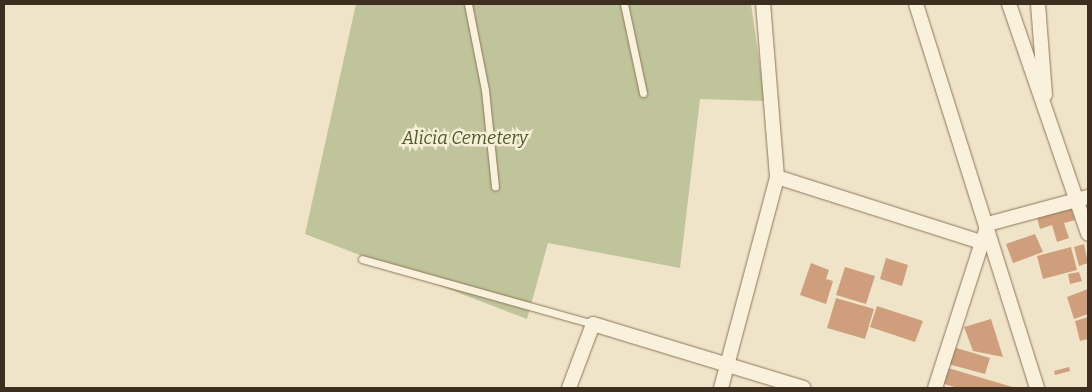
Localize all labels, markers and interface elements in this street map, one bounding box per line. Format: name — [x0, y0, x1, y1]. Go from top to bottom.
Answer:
park label: Alicia Cemetery — [402, 127, 528, 149]

